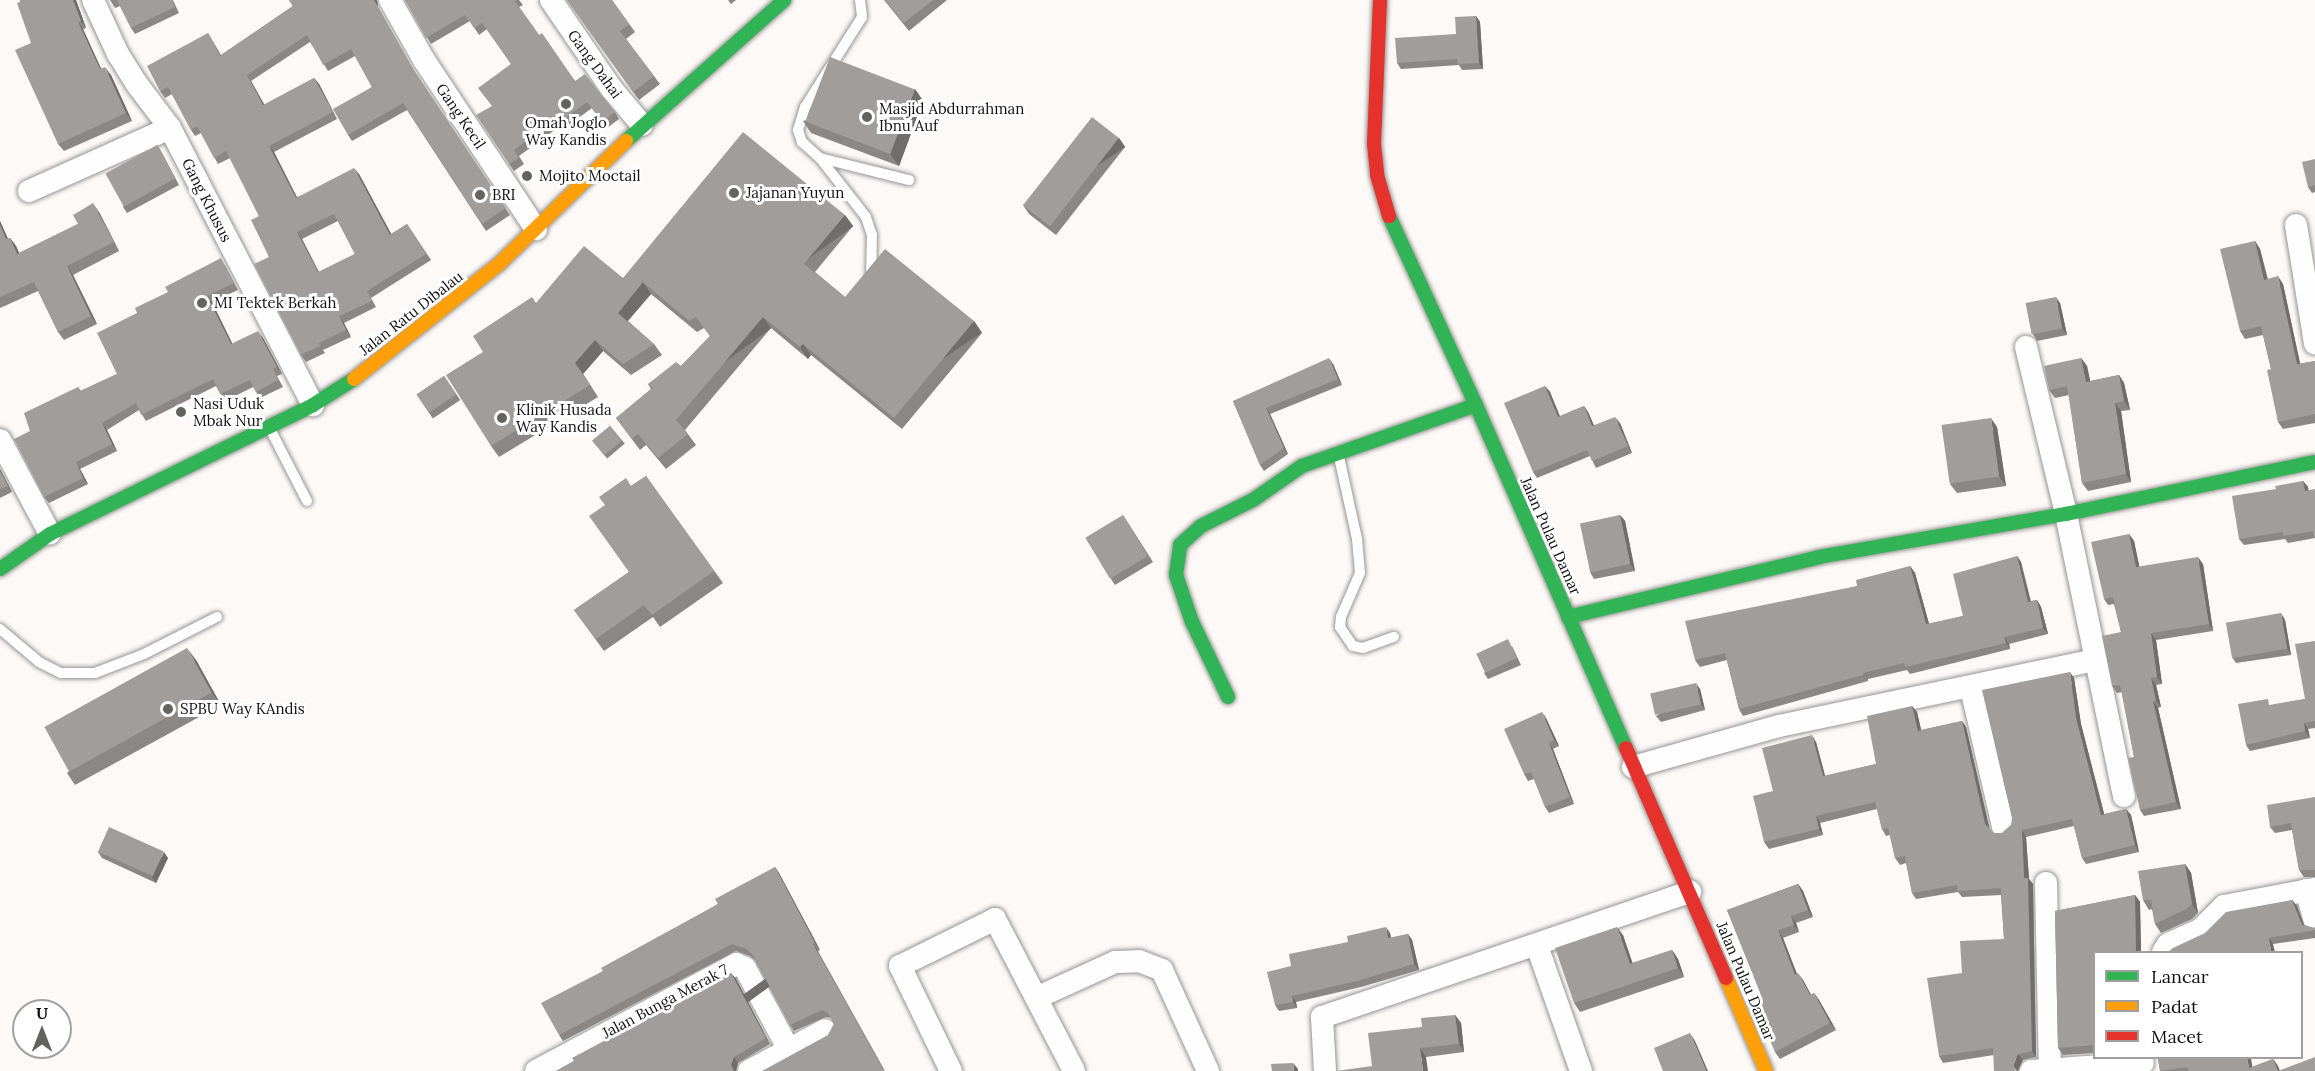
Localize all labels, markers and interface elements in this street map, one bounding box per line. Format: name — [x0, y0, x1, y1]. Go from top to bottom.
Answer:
street label: Gang Dahai — [564, 26, 626, 102]
street label: Gang Kecil — [433, 80, 489, 152]
marker: Omah Joglo Way Kandis — [559, 97, 573, 111]
place label: Masjid Abdurrahman Ibnu Auf — [879, 99, 1024, 134]
marker: Masjid Abdurrahman Ibnu Auf — [860, 110, 874, 124]
place label: Omah Joglo Way Kandis — [525, 113, 607, 148]
street label: Gang Khusus — [178, 155, 236, 245]
place label: Mojito Moctail — [539, 167, 641, 185]
marker: Mojito Moctail — [520, 169, 534, 183]
place label: Jajanan Yuyun — [746, 184, 844, 202]
place label: BRI — [492, 186, 516, 204]
marker: Jajanan Yuyun — [727, 186, 741, 200]
marker: BRI — [473, 188, 487, 202]
street label: Jalan Ratu Dibalau — [356, 267, 466, 359]
place label: MI Tektek Berkah — [214, 294, 336, 312]
marker: MI Tektek Berkah — [195, 296, 209, 310]
place label: Nasi Uduk Mbak Nur — [193, 394, 264, 429]
place label: Klinik Husada Way Kandis — [516, 400, 612, 435]
marker: Nasi Uduk Mbak Nur — [174, 405, 188, 419]
marker: Klinik Husada Way Kandis — [493, 409, 511, 427]
street label: Jalan Pulau Damar — [1517, 474, 1585, 598]
place label: SPBU Way KAndis — [180, 700, 305, 718]
marker: SPBU Way KAndis — [161, 702, 175, 716]
street label: Jalan Pulau Damar — [1713, 919, 1779, 1043]
legend — [2093, 951, 2303, 1059]
street label: Jalan Bunga Merak 7 — [599, 960, 731, 1042]
text: Lancar — [2151, 965, 2209, 988]
text: Padat — [2151, 995, 2198, 1018]
north arrow — [12, 999, 72, 1059]
text: U — [36, 1003, 48, 1023]
text: Macet — [2151, 1025, 2203, 1048]

